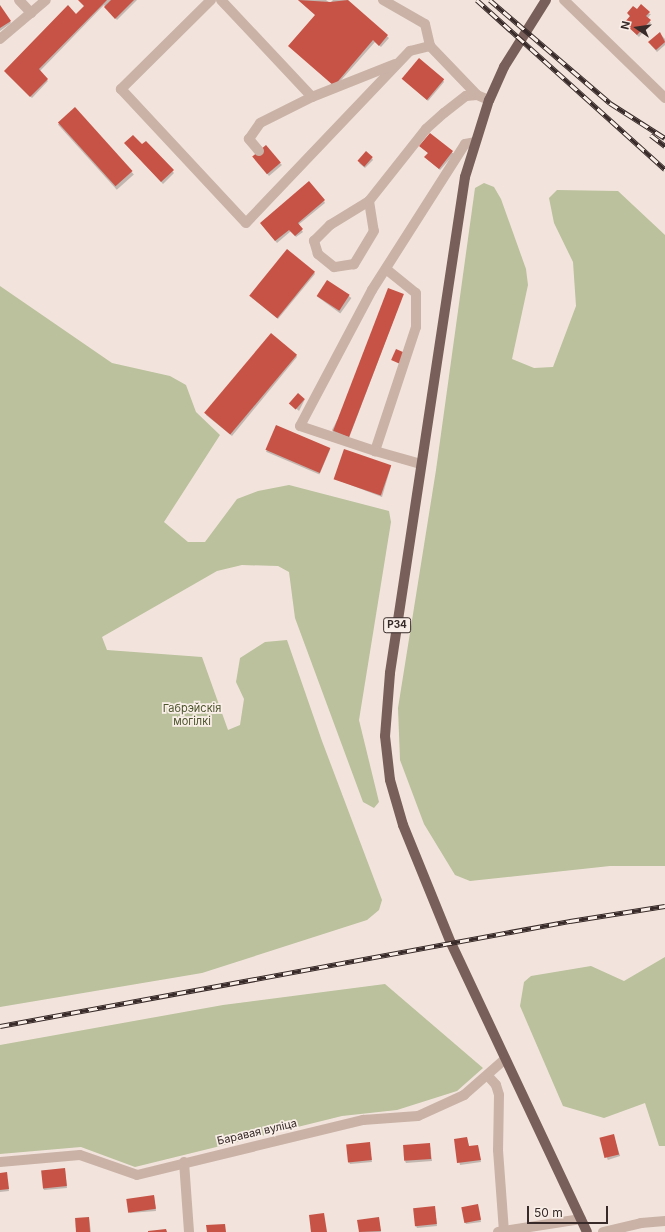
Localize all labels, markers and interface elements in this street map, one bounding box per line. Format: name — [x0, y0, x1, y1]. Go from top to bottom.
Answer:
north arrow — [617, 8, 657, 48]
text: N — [618, 20, 633, 31]
road number: Р34 — [383, 617, 411, 633]
park label: Габрэйскія могілкі — [163, 702, 221, 728]
street label: Баравая вуліца — [216, 1116, 298, 1148]
scale bar — [529, 1198, 610, 1224]
text: 50 m — [534, 1205, 563, 1220]

